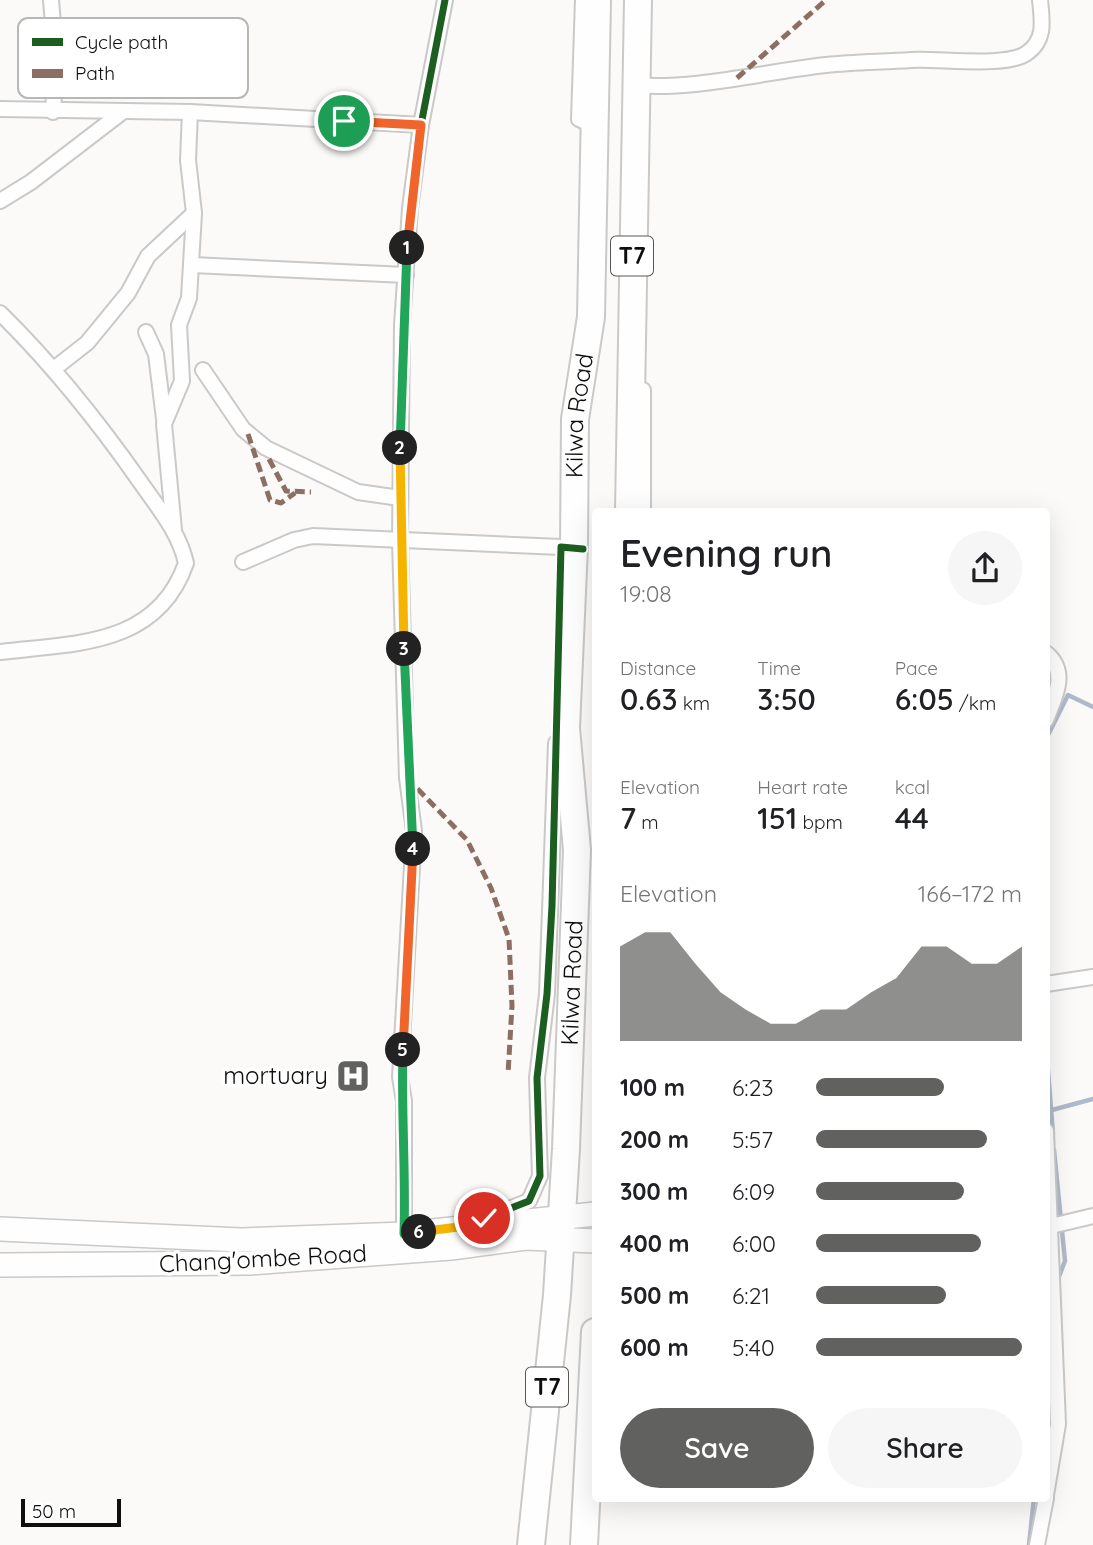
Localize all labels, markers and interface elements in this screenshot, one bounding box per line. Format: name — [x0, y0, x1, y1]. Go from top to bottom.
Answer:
legend — [18, 18, 248, 98]
text: Cycle path — [75, 30, 168, 54]
text: Path — [75, 61, 115, 85]
pin — [314, 91, 374, 151]
icon: arrive — [325, 102, 363, 140]
pin: 1 — [390, 230, 424, 266]
text: 1 — [403, 235, 410, 259]
road number: T7 — [611, 236, 653, 276]
street label: Kilwa Road — [559, 351, 599, 478]
pin: 2 — [382, 430, 418, 466]
text: 2 — [394, 435, 405, 459]
text: Evening run — [620, 529, 833, 577]
button: share — [948, 531, 1022, 605]
text: 19:08 — [620, 579, 672, 608]
pin: 3 — [386, 632, 422, 666]
text: 3 — [398, 636, 409, 660]
text: Distance — [620, 656, 696, 680]
text: Time — [757, 656, 801, 680]
text: Pace — [895, 656, 938, 680]
text: 0.63 — [620, 680, 677, 718]
text: 3:50 — [757, 680, 816, 718]
text: 6:05 — [895, 680, 954, 718]
text: km — [677, 691, 710, 715]
text: /km — [954, 691, 996, 715]
text: Elevation — [620, 775, 700, 799]
text: Heart rate — [757, 775, 848, 799]
text: kcal — [895, 775, 930, 799]
text: 7 — [620, 799, 636, 837]
text: 151 — [757, 799, 797, 837]
text: 44 — [895, 799, 929, 837]
text: m — [636, 810, 659, 834]
text: bpm — [797, 810, 843, 834]
pin: 4 — [396, 832, 430, 866]
text: 4 — [407, 836, 418, 860]
text: Elevation — [620, 879, 717, 908]
text: 166–172 m — [918, 879, 1022, 908]
street label: Kilwa Road — [554, 920, 588, 1046]
pin: 5 — [386, 1032, 420, 1068]
text: 5 — [397, 1037, 408, 1061]
hospital icon: mortuary — [334, 1057, 372, 1095]
place label: mortuary — [223, 1060, 328, 1090]
text: 100 m — [620, 1073, 685, 1102]
text: 6:23 — [732, 1073, 773, 1102]
text: 200 m — [620, 1125, 689, 1154]
text: 5:57 — [732, 1125, 773, 1154]
text: 300 m — [620, 1177, 688, 1206]
text: 6:09 — [732, 1177, 775, 1206]
pin — [454, 1188, 514, 1248]
icon: check — [465, 1199, 503, 1237]
pin: 6 — [402, 1214, 436, 1250]
text: 6 — [413, 1219, 424, 1243]
text: 400 m — [620, 1229, 689, 1258]
text: 6:00 — [732, 1229, 776, 1258]
street label: Chang'ombe Road — [158, 1238, 368, 1278]
text: 500 m — [620, 1281, 689, 1310]
text: 6:21 — [732, 1281, 770, 1310]
text: 600 m — [620, 1333, 689, 1362]
text: 5:40 — [732, 1333, 775, 1362]
road number: T7 — [526, 1368, 568, 1406]
button: Save — [620, 1408, 814, 1488]
button: Share — [828, 1408, 1022, 1488]
scale bar — [21, 1496, 121, 1528]
text: 50 m — [32, 1499, 76, 1523]

